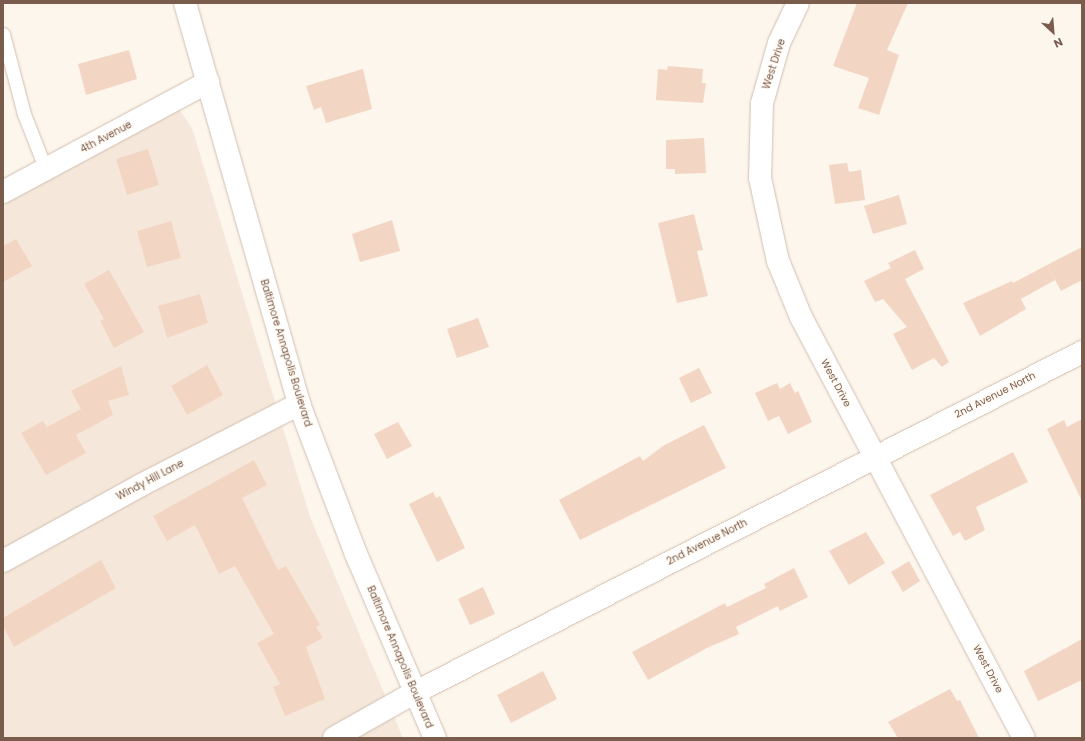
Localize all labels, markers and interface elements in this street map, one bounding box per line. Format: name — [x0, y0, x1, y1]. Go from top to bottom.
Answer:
north arrow — [1033, 12, 1073, 52]
text: N — [1051, 34, 1065, 52]
street label: West Drive — [760, 37, 788, 91]
street label: 4th Avenue — [78, 118, 134, 156]
street label: Baltimore Annapolis Boulevard — [258, 278, 314, 428]
street label: West Drive — [818, 357, 854, 409]
street label: 2nd Avenue North — [953, 369, 1037, 421]
street label: Windy Hill Lane — [114, 457, 186, 503]
street label: 2nd Avenue North — [665, 516, 749, 568]
street label: Baltimore Annapolis Boulevard — [364, 584, 436, 730]
street label: West Drive — [970, 643, 1006, 695]

